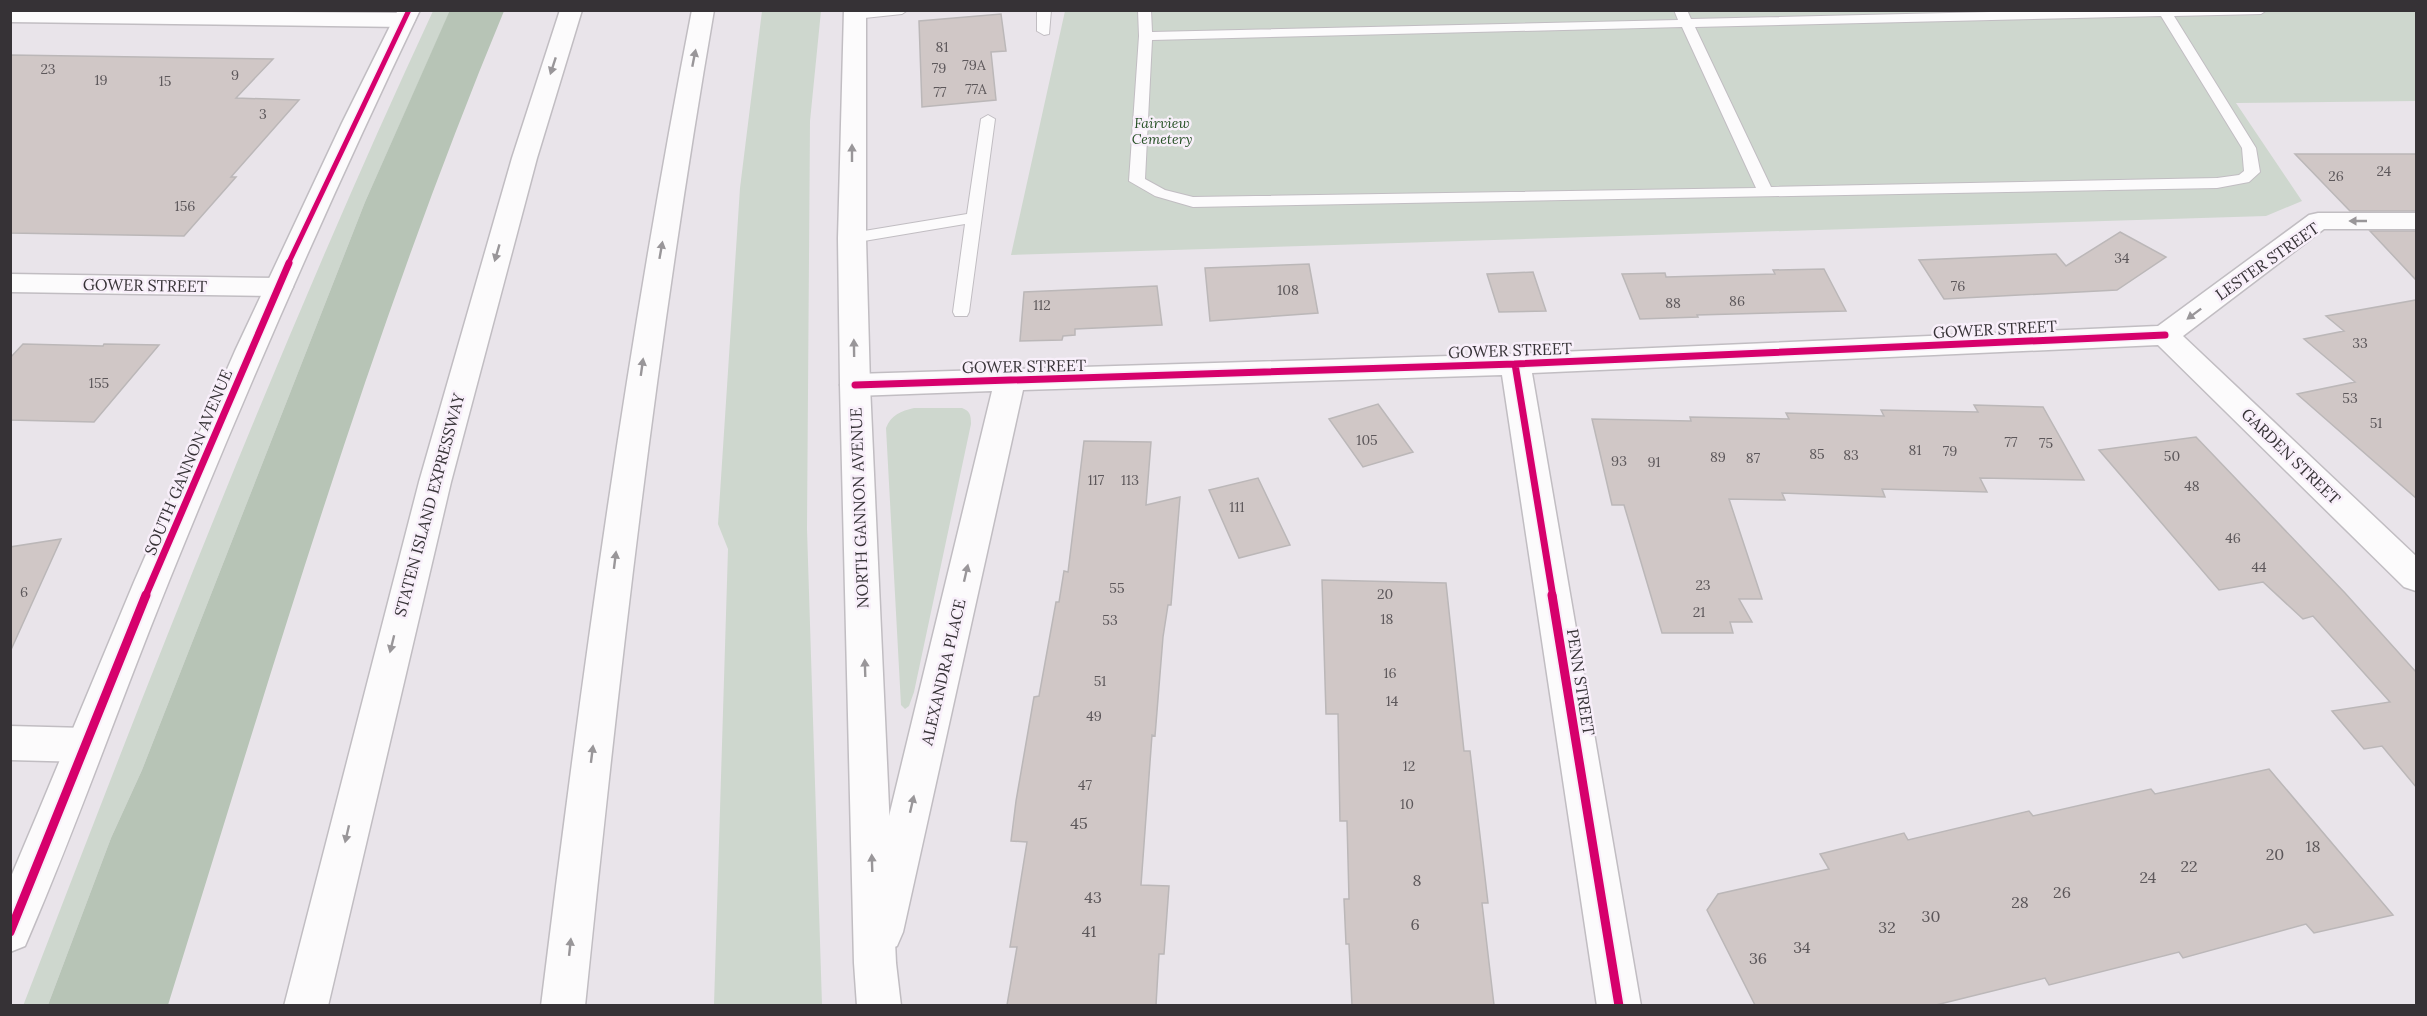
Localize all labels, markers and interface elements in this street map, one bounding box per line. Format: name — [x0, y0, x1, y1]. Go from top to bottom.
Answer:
house number: 81 — [936, 38, 948, 56]
one-way arrow — [690, 48, 699, 67]
house number: 79A — [962, 56, 986, 74]
one-way arrow — [548, 57, 557, 75]
house number: 79 — [932, 59, 946, 77]
house number: 23 — [40, 60, 56, 78]
house number: 9 — [231, 66, 239, 84]
house number: 19 — [94, 71, 108, 89]
house number: 15 — [159, 72, 171, 90]
house number: 77A — [965, 80, 987, 98]
house number: 77 — [934, 83, 947, 101]
house number: 3 — [259, 105, 267, 123]
park label: Fairview Cemetery — [1132, 114, 1192, 148]
one-way arrow — [847, 143, 857, 162]
house number: 24 — [2377, 162, 2392, 180]
house number: 26 — [2328, 167, 2344, 185]
house number: 156 — [175, 197, 195, 215]
one-way arrow — [2349, 216, 2368, 226]
street label: LESTER STREET — [2211, 218, 2323, 304]
one-way arrow — [657, 240, 666, 259]
one-way arrow — [492, 244, 501, 262]
house number: 34 — [2114, 249, 2130, 267]
street label: GOWER STREET — [83, 274, 207, 296]
house number: 76 — [1951, 277, 1965, 295]
house number: 108 — [1277, 281, 1299, 299]
house number: 86 — [1729, 292, 1745, 310]
house number: 88 — [1665, 294, 1681, 312]
house number: 112 — [1033, 296, 1051, 314]
one-way arrow — [2186, 308, 2202, 320]
street label: GOWER STREET — [1933, 316, 2057, 342]
house number: 33 — [2352, 334, 2368, 352]
one-way arrow — [849, 338, 859, 357]
street label: GOWER STREET — [1448, 338, 1572, 362]
street label: GOWER STREET — [962, 355, 1086, 377]
one-way arrow — [638, 357, 647, 376]
street label: SOUTH GANNON AVENUE — [140, 366, 236, 558]
house number: 155 — [89, 374, 109, 392]
house number: 53 — [2342, 389, 2358, 407]
street label: STATEN ISLAND EXPRESSWAY — [390, 390, 469, 619]
street label: GARDEN STREET — [2237, 404, 2345, 508]
street label: NORTH GANNON AVENUE — [845, 407, 873, 609]
house number: 51 — [2370, 414, 2382, 432]
house number: 105 — [1356, 431, 1378, 449]
house number: 77 — [2005, 433, 2018, 451]
house number: 75 — [2039, 434, 2053, 452]
house number: 81 — [1909, 441, 1921, 459]
house number: 79 — [1943, 442, 1957, 460]
house number: 85 — [1809, 445, 1825, 463]
house number: 83 — [1843, 446, 1859, 464]
house number: 50 — [2164, 447, 2180, 465]
house number: 89 — [1710, 448, 1726, 466]
house number: 87 — [1746, 449, 1761, 467]
house number: 93 — [1611, 452, 1627, 470]
house number: 91 — [1647, 453, 1661, 471]
house number: 117 — [1088, 471, 1105, 489]
house number: 113 — [1121, 471, 1139, 489]
house number: 48 — [2184, 477, 2200, 495]
house number: 111 — [1229, 498, 1245, 516]
house number: 46 — [2225, 529, 2241, 547]
one-way arrow — [610, 550, 620, 569]
house number: 44 — [2251, 558, 2267, 576]
one-way arrow — [961, 564, 971, 582]
house number: 23 — [1695, 576, 1711, 594]
house number: 55 — [1109, 579, 1125, 597]
house number: 6 — [20, 583, 28, 601]
house number: 20 — [1377, 585, 1393, 603]
street label: ALEXANDRA PLACE — [916, 597, 970, 748]
house number: 21 — [1693, 603, 1705, 621]
house number: 18 — [1381, 610, 1394, 628]
house number: 53 — [1102, 611, 1118, 629]
street label: PENN STREET — [1563, 627, 1599, 737]
one-way arrow — [387, 635, 397, 653]
one-way arrow — [860, 659, 869, 678]
house number: 16 — [1383, 664, 1397, 682]
house number: 51 — [1094, 672, 1106, 690]
house number: 14 — [1386, 692, 1399, 710]
house number: 49 — [1086, 707, 1102, 725]
one-way arrow — [587, 744, 597, 763]
house number: 12 — [1403, 757, 1415, 775]
house number: 47 — [1078, 776, 1093, 794]
one-way arrow — [908, 794, 917, 813]
house number: 10 — [1400, 795, 1414, 813]
house number: 45 — [1070, 813, 1088, 833]
one-way arrow — [341, 824, 351, 843]
house number: 18 — [2306, 836, 2320, 856]
house number: 20 — [2266, 844, 2284, 864]
one-way arrow — [867, 854, 876, 873]
house number: 22 — [2180, 856, 2198, 876]
house number: 24 — [2140, 867, 2157, 887]
house number: 8 — [1413, 870, 1422, 890]
house number: 26 — [2053, 882, 2071, 902]
house number: 43 — [1084, 887, 1102, 907]
house number: 28 — [2011, 892, 2029, 912]
house number: 30 — [1922, 906, 1940, 926]
house number: 6 — [1410, 914, 1420, 934]
house number: 32 — [1878, 917, 1896, 937]
house number: 41 — [1082, 921, 1096, 941]
house number: 34 — [1793, 937, 1811, 957]
one-way arrow — [565, 938, 574, 957]
house number: 36 — [1749, 948, 1767, 968]

